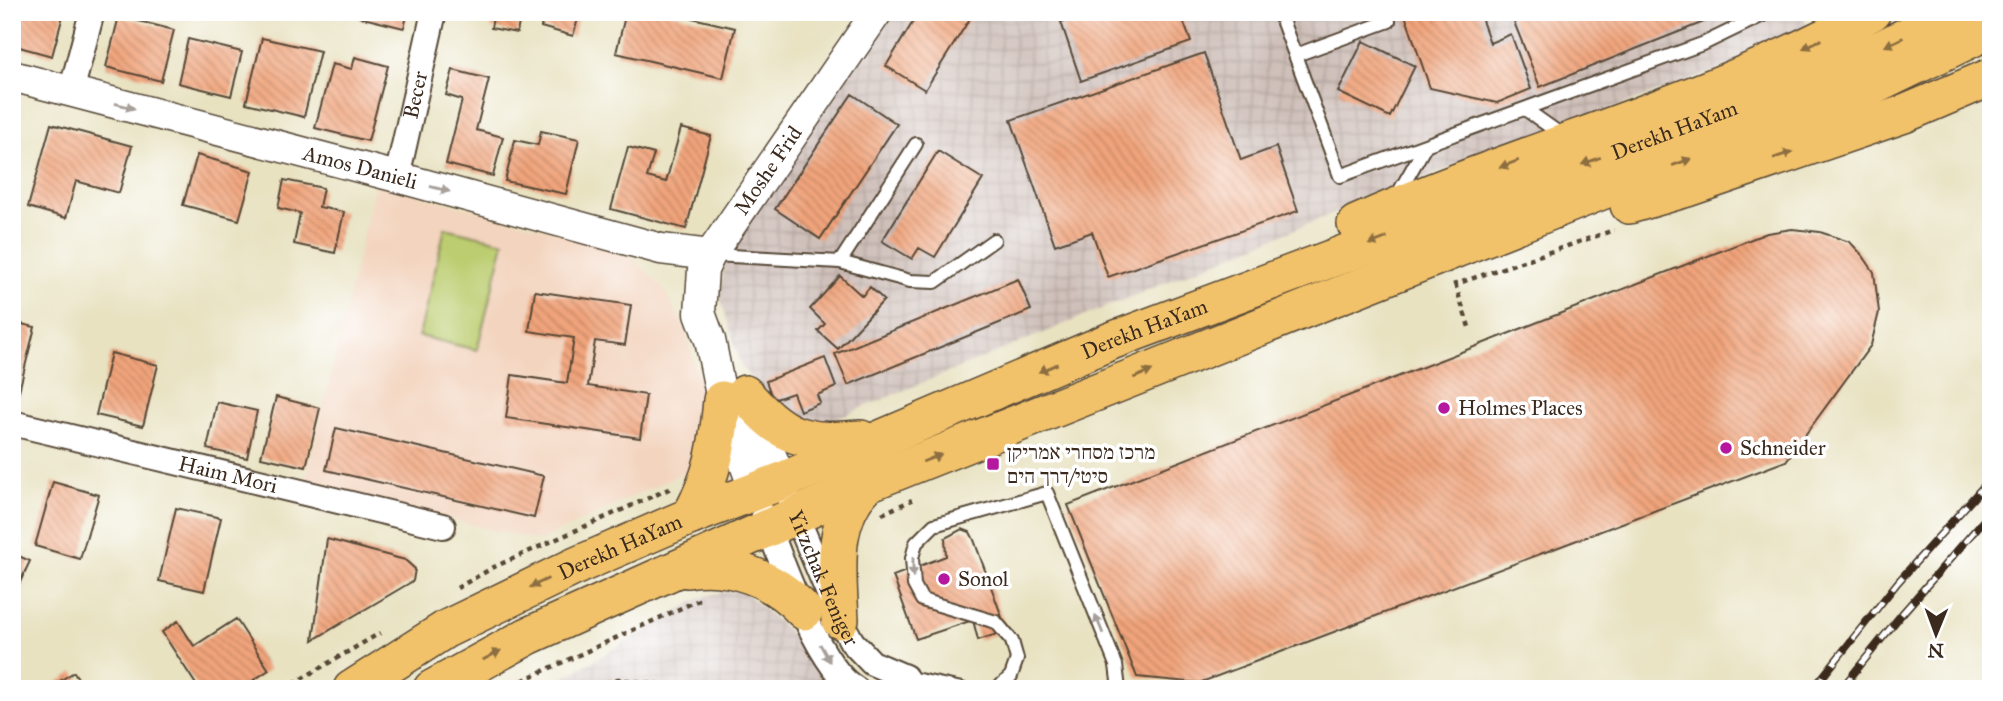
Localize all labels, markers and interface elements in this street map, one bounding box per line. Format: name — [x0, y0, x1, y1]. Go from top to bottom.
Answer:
one-way arrow — [1884, 37, 1904, 48]
one-way arrow — [1802, 39, 1822, 50]
street label: Becer — [397, 69, 433, 121]
street label: Derekh HaYam — [1608, 95, 1742, 166]
one-way arrow — [115, 101, 137, 112]
street label: Moshe Frid — [729, 121, 808, 220]
street label: Amos Danieli — [299, 140, 421, 195]
one-way arrow — [1772, 149, 1793, 160]
one-way arrow — [1580, 156, 1601, 167]
one-way arrow — [1671, 156, 1692, 167]
one-way arrow — [1499, 158, 1520, 169]
one-way arrow — [430, 184, 451, 194]
one-way arrow — [1367, 236, 1388, 247]
street label: Derekh HaYam — [1078, 293, 1211, 365]
one-way arrow — [1038, 363, 1059, 374]
one-way arrow — [1133, 368, 1154, 379]
place label: Holmes Places — [1458, 395, 1583, 421]
marker: Holmes Places — [1436, 400, 1452, 416]
place label: Schneider — [1740, 435, 1826, 461]
place label: מרכז מסחרי אמריקן סיטי/דרך הים — [1007, 439, 1155, 489]
marker: Schneider — [1718, 440, 1734, 456]
street label: Haim Mori — [176, 450, 280, 499]
one-way arrow — [921, 452, 942, 463]
marker: מרכז מסחרי אמריקן סיטי/דרך הים — [985, 456, 1001, 472]
street label: Yitzchak Feniger — [782, 506, 865, 651]
street label: Derekh HaYam — [554, 508, 686, 586]
one-way arrow — [907, 556, 919, 578]
place label: Sonol — [958, 566, 1009, 592]
marker: Sonol — [936, 571, 952, 587]
one-way arrow — [529, 577, 549, 589]
north arrow — [1902, 600, 1972, 670]
one-way arrow — [1094, 613, 1105, 634]
text: N — [1927, 639, 1944, 662]
one-way arrow — [819, 644, 831, 663]
one-way arrow — [482, 649, 502, 661]

